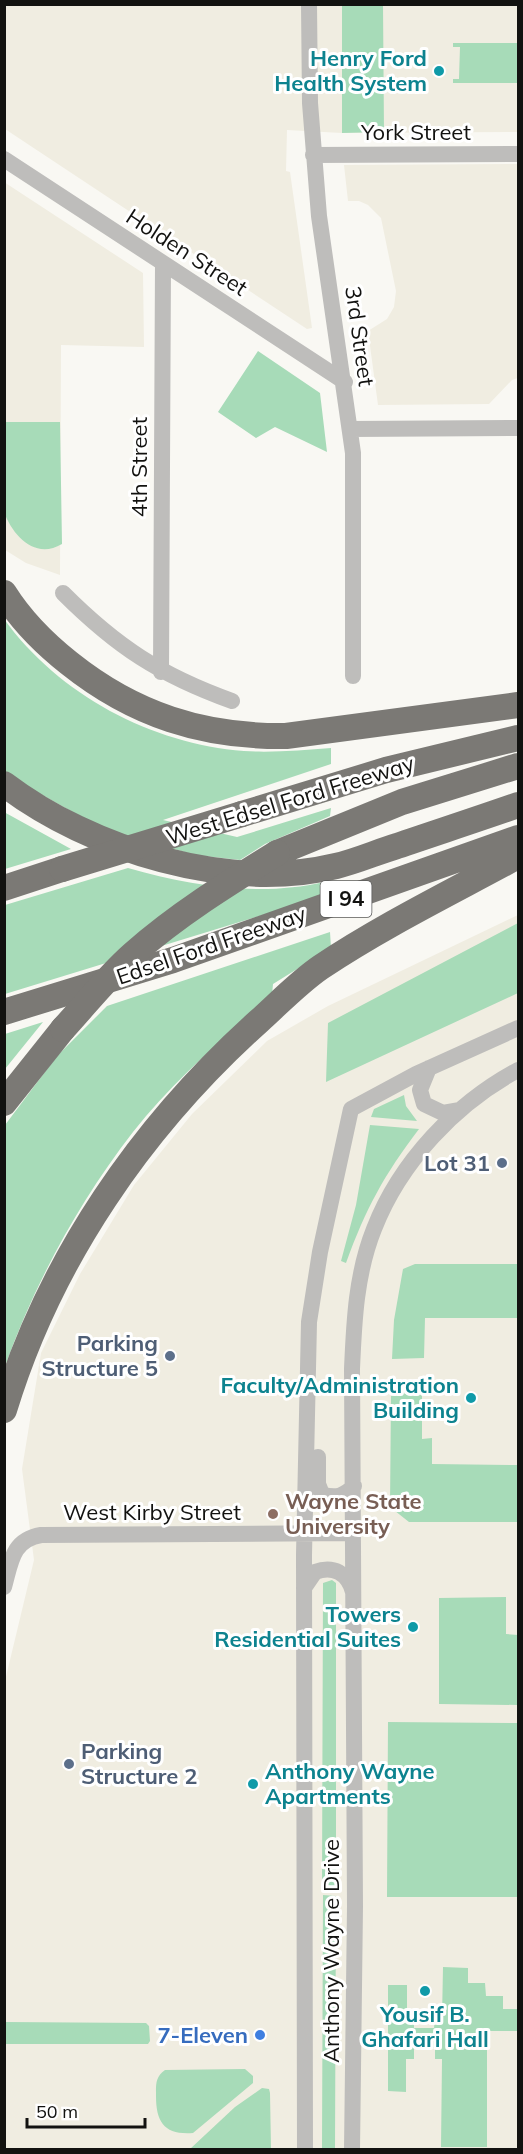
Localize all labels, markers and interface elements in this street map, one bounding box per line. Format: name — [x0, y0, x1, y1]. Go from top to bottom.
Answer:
place label: Henry Ford Health System — [274, 44, 427, 97]
marker: Henry Ford Health System — [432, 64, 446, 78]
street label: York Street — [360, 118, 471, 146]
street label: Holden Street — [121, 202, 253, 302]
street label: 3rd Street — [339, 284, 381, 388]
street label: 4th Street — [125, 417, 153, 517]
street label: West Edsel Ford Freeway — [163, 749, 418, 851]
road number: I 94 — [320, 881, 372, 917]
street label: Edsel Ford Freeway — [113, 899, 310, 991]
place label: Lot 31 — [424, 1149, 490, 1177]
marker: Lot 31 — [495, 1156, 509, 1170]
place label: Parking Structure 5 — [41, 1329, 158, 1382]
marker: Parking Structure 5 — [163, 1349, 177, 1363]
place label: Faculty/Administration Building — [220, 1371, 459, 1424]
marker: Faculty/Administration Building — [464, 1391, 478, 1405]
place label: Wayne State University — [285, 1487, 422, 1540]
street label: West Kirby Street — [63, 1498, 241, 1526]
marker: Wayne State University — [266, 1507, 280, 1521]
place label: Towers Residential Suites — [214, 1600, 401, 1653]
marker: Towers Residential Suites — [406, 1620, 420, 1634]
place label: Parking Structure 2 — [81, 1737, 198, 1790]
marker: Parking Structure 2 — [62, 1757, 76, 1771]
place label: Anthony Wayne Apartments — [265, 1757, 435, 1810]
marker: Anthony Wayne Apartments — [246, 1777, 260, 1791]
street label: Anthony Wayne Drive — [317, 1839, 345, 2063]
marker: Yousif B. Ghafari Hall — [418, 1984, 432, 1998]
place label: Yousif B. Ghafari Hall — [361, 2000, 489, 2053]
place label: 7-Eleven — [157, 2021, 248, 2049]
marker: 7-Eleven — [253, 2028, 267, 2042]
scale bar — [27, 2091, 146, 2129]
text: 50 m — [36, 2100, 78, 2123]

